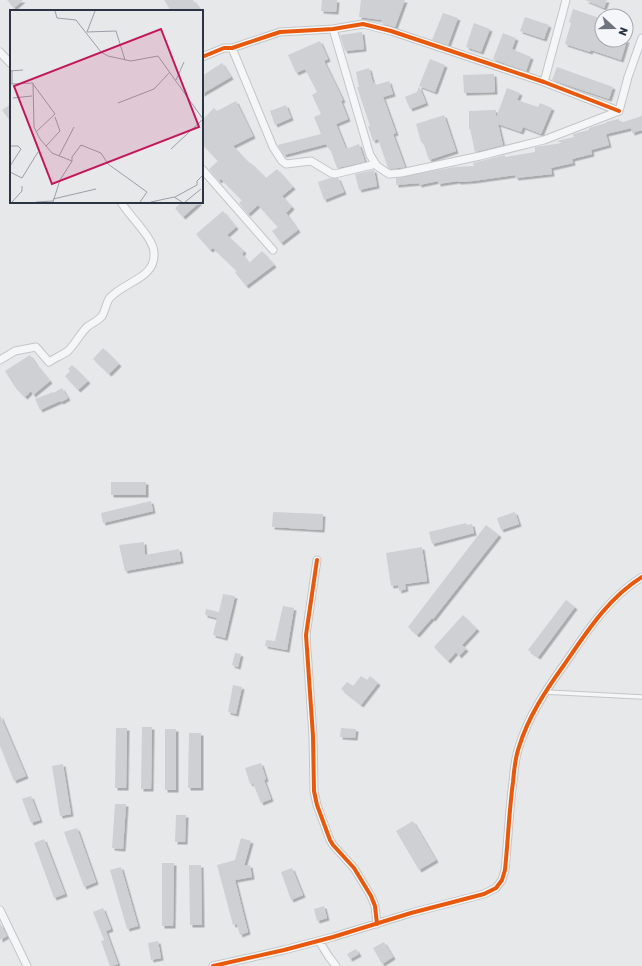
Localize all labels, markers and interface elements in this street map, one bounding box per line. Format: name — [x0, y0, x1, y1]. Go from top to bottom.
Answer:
north arrow — [594, 8, 634, 48]
inset map — [10, 10, 203, 203]
text: N — [615, 25, 630, 38]

